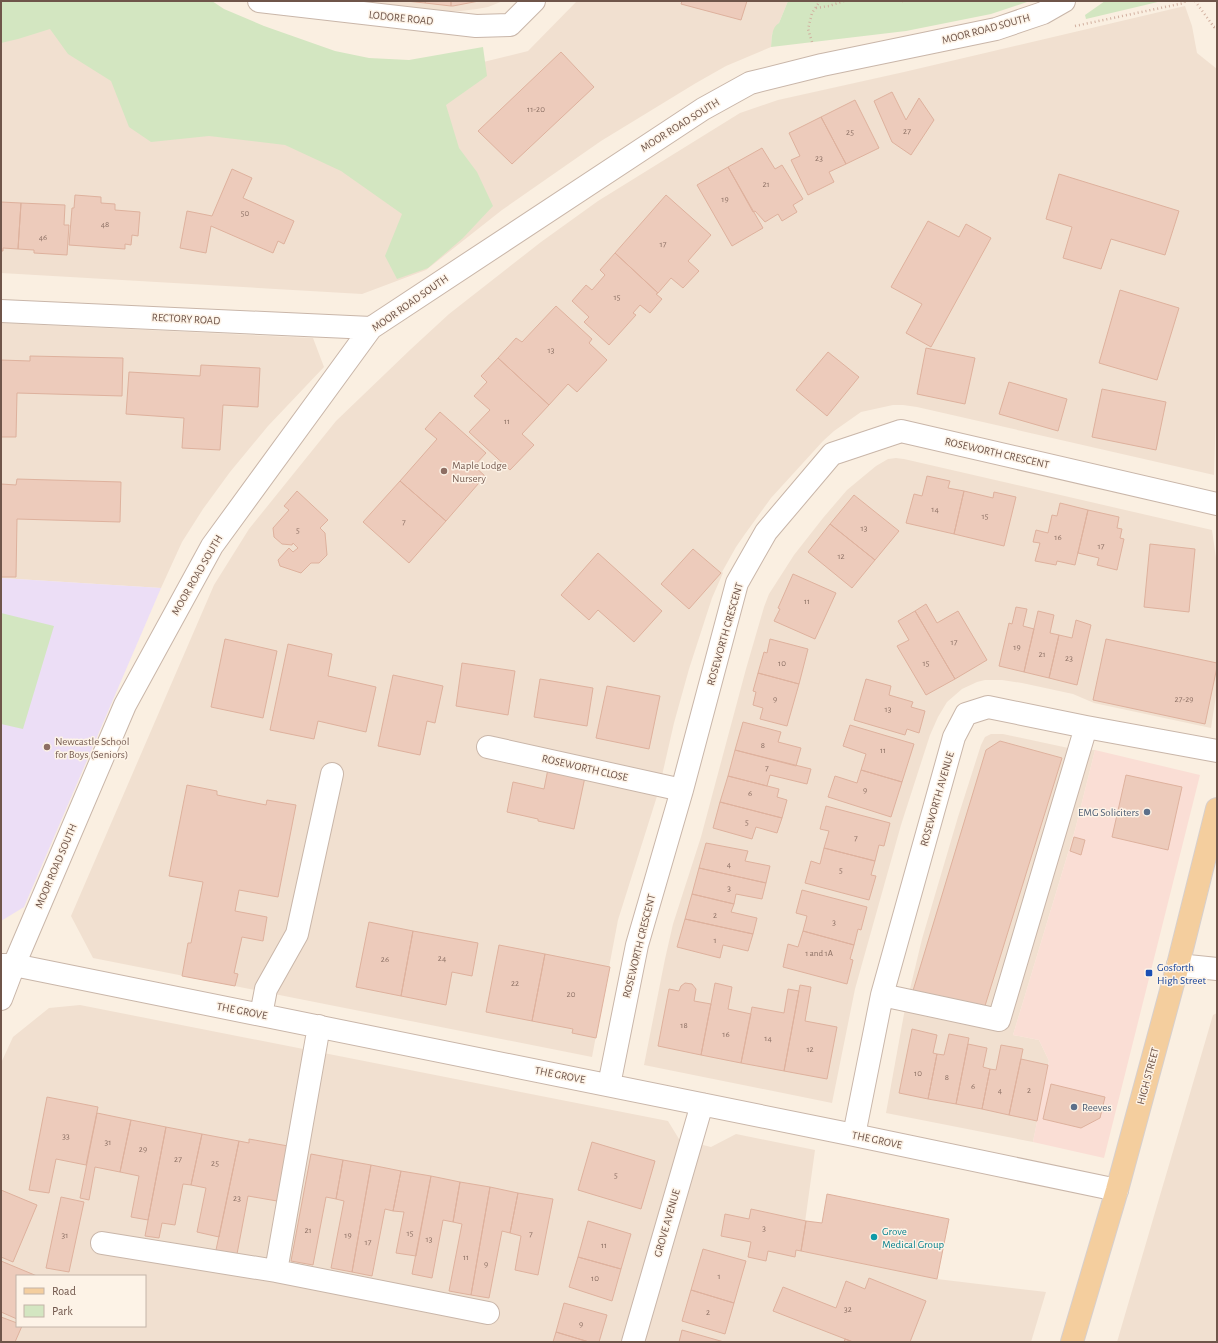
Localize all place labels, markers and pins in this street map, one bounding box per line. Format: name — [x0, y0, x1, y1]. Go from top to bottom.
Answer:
place label: Maple Lodge Nursery — [452, 460, 507, 484]
marker: Maple Lodge Nursery — [439, 466, 449, 476]
place label: Newcastle School for Boys (Seniors) — [55, 736, 129, 760]
marker: Newcastle School for Boys (Seniors) — [42, 742, 52, 752]
place label: EMG Soliciters — [1078, 807, 1139, 818]
marker: EMG Soliciters — [1142, 807, 1152, 817]
place label: Gosforth High Street — [1157, 962, 1206, 986]
marker: Gosforth High Street — [1144, 968, 1154, 978]
marker: Reeves — [1069, 1102, 1079, 1112]
place label: Reeves — [1082, 1102, 1112, 1113]
place label: Grove Medical Group — [882, 1226, 945, 1250]
marker: Grove Medical Group — [869, 1232, 879, 1242]

